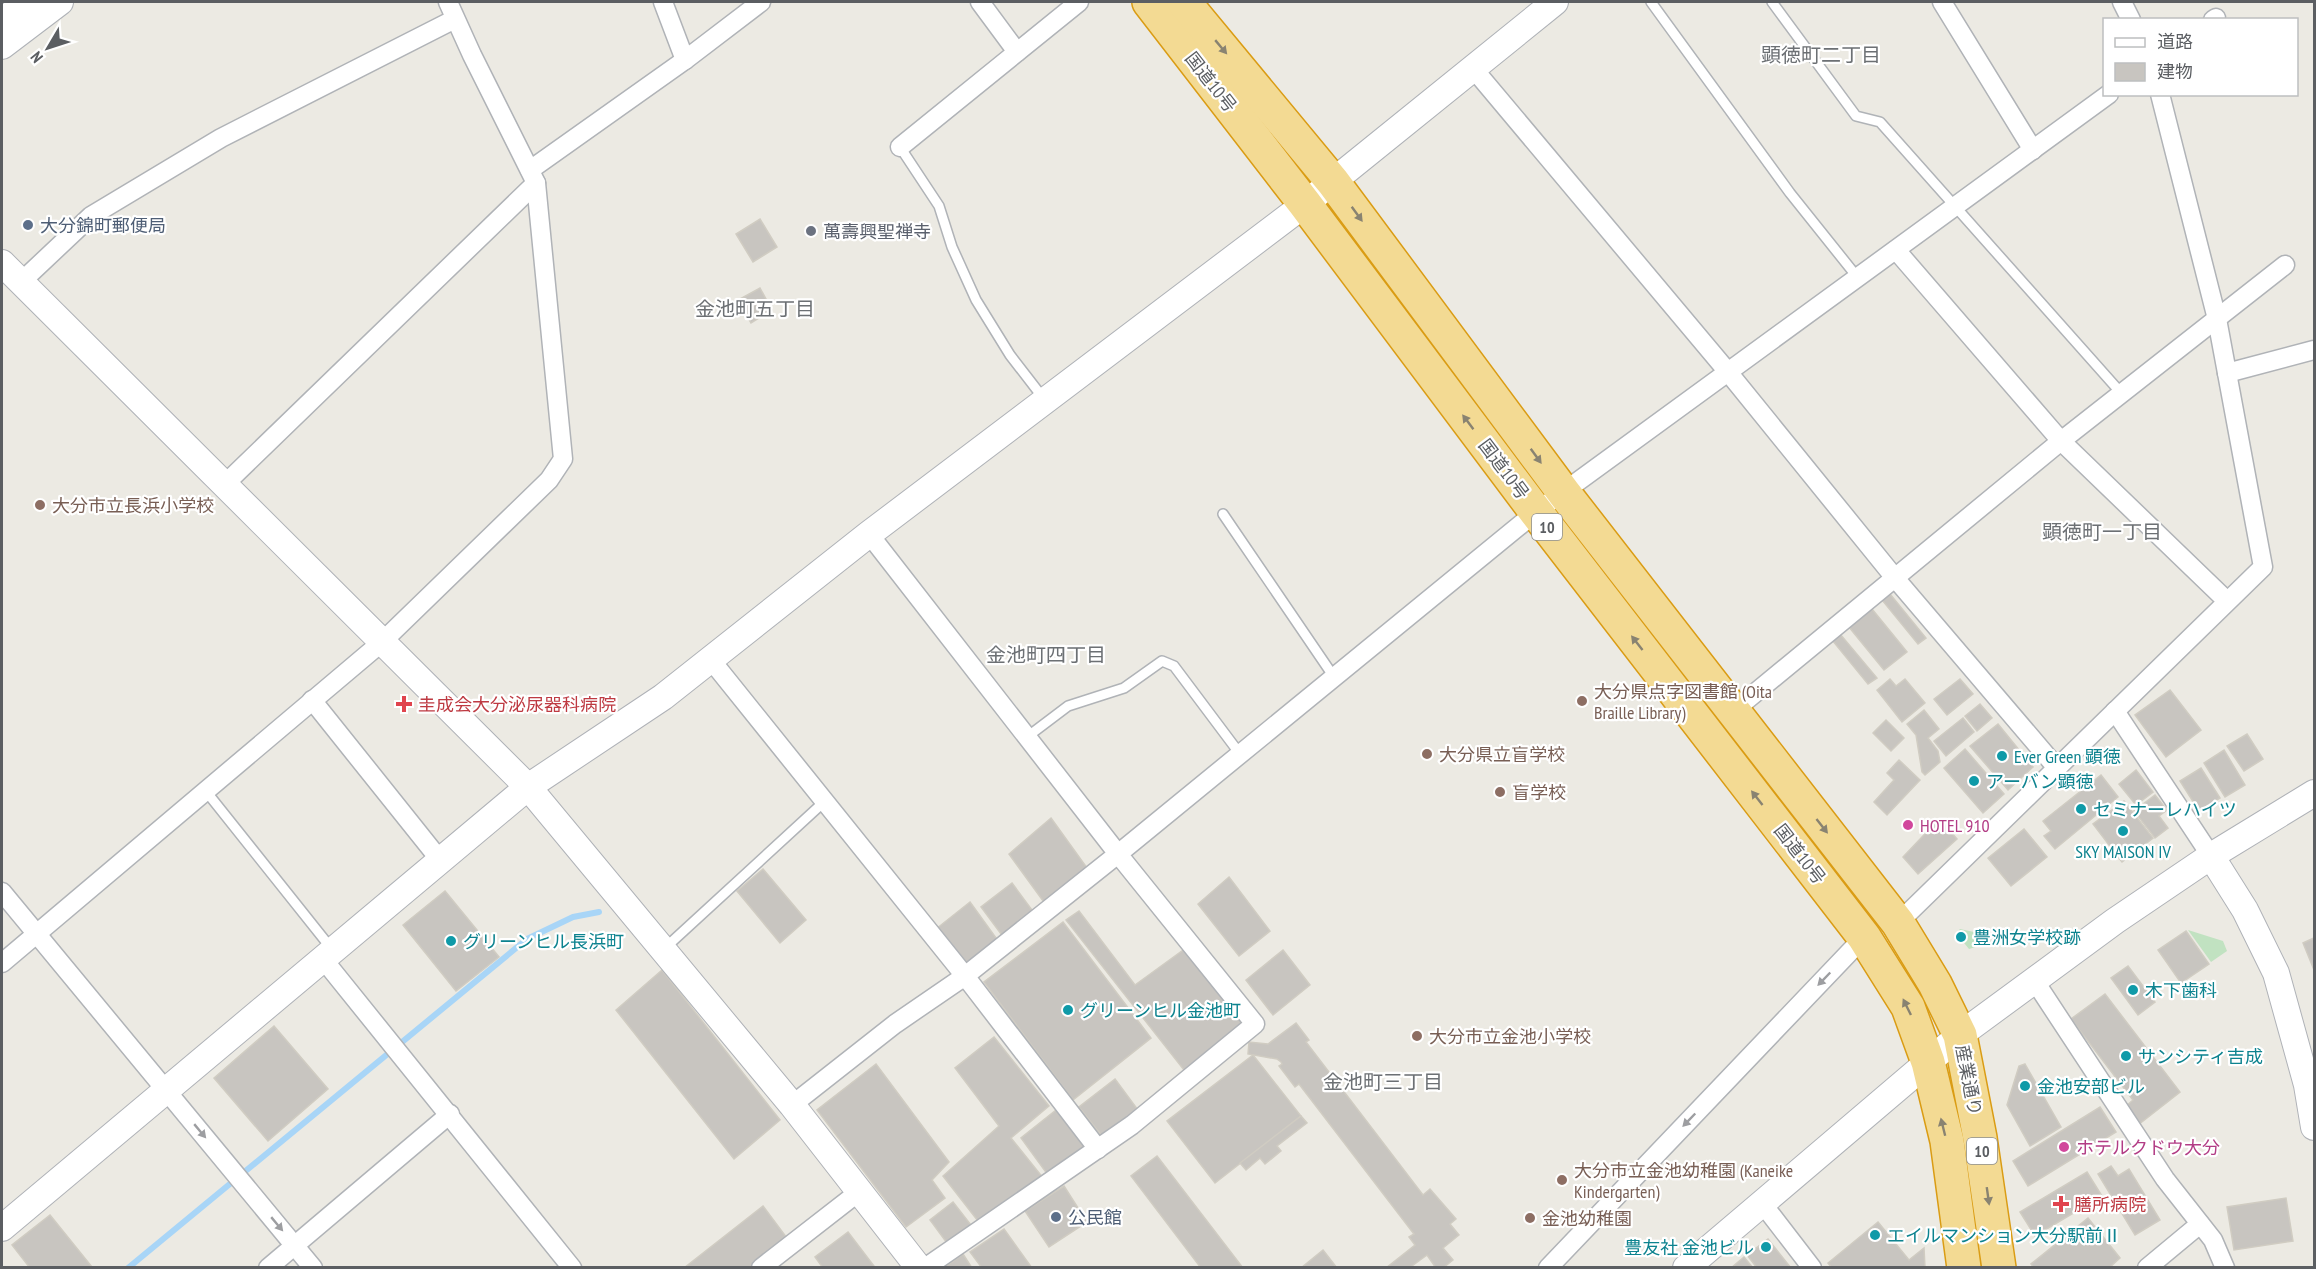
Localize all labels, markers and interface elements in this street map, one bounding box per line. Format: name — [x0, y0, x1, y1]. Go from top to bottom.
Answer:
north arrow — [18, 18, 78, 78]
legend — [2103, 18, 2298, 96]
text: 道路 — [2157, 30, 2193, 53]
one-way arrow — [1215, 39, 1228, 55]
district label: 顕徳町二丁目 — [1761, 42, 1881, 68]
street label: 国道10号 — [1180, 47, 1242, 117]
text: N — [26, 48, 47, 67]
text: 建物 — [2157, 60, 2193, 83]
one-way arrow — [1351, 207, 1363, 222]
place label: 大分錦町郵便局 — [40, 214, 166, 237]
marker: 大分錦町郵便局 — [21, 218, 35, 232]
place label: 萬壽興聖禅寺 — [823, 220, 931, 243]
marker: 萬壽興聖禅寺 — [804, 224, 818, 238]
district label: 金池町五丁目 — [695, 296, 815, 322]
one-way arrow — [1463, 414, 1475, 429]
street label: 国道10号 — [1474, 434, 1534, 504]
one-way arrow — [1529, 448, 1541, 463]
place label: 大分市立長浜小学校 — [52, 494, 214, 517]
marker: 大分市立長浜小学校 — [33, 498, 47, 512]
road number: 10 — [1532, 514, 1562, 540]
district label: 顕徳町一丁目 — [2042, 519, 2162, 545]
one-way arrow — [1632, 636, 1644, 651]
district label: 金池町四丁目 — [986, 642, 1106, 668]
place label: 大分県点字図書館 (Oita Braille Library) — [1594, 680, 1772, 724]
place label: 圭成会大分泌尿器科病院 — [418, 693, 616, 716]
marker: 大分県点字図書館 (Oita Braille Library) — [1575, 694, 1589, 708]
marker: 圭成会大分泌尿器科病院 — [395, 695, 413, 713]
place label: 大分県立盲学校 — [1439, 743, 1565, 766]
place label: Ever Green 顕徳 — [2014, 745, 2121, 768]
marker: 大分県立盲学校 — [1420, 747, 1434, 761]
marker: Ever Green 顕徳 — [1995, 749, 2009, 763]
place label: アーバン顕徳 — [1986, 770, 2094, 793]
marker: アーバン顕徳 — [1967, 774, 1981, 788]
place label: 盲学校 — [1512, 781, 1566, 804]
marker: 盲学校 — [1493, 785, 1507, 799]
one-way arrow — [1750, 790, 1763, 806]
place label: セミナーレハイツ — [2093, 798, 2237, 821]
marker: セミナーレハイツ — [2074, 802, 2088, 816]
place label: HOTEL 910 — [1920, 814, 1990, 837]
one-way arrow — [1815, 818, 1828, 834]
marker: HOTEL 910 — [1901, 818, 1915, 832]
street label: 国道10号 — [1769, 819, 1831, 889]
marker: SKY MAISON IV — [2116, 824, 2130, 838]
place label: SKY MAISON IV — [2075, 840, 2171, 863]
place label: 豊洲女学校跡 — [1973, 926, 2081, 949]
place label: グリーンヒル長浜町 — [463, 930, 624, 953]
marker: 豊洲女学校跡 — [1954, 930, 1968, 944]
marker: グリーンヒル長浜町 — [444, 934, 458, 948]
one-way arrow — [1817, 972, 1831, 987]
place label: 木下歯科 — [2145, 979, 2217, 1002]
marker: 木下歯科 — [2126, 983, 2140, 997]
place label: グリーンヒル金池町 — [1080, 999, 1241, 1022]
one-way arrow — [1902, 999, 1911, 1016]
marker: グリーンヒル金池町 — [1061, 1003, 1075, 1017]
place label: 大分市立金池小学校 — [1429, 1025, 1591, 1048]
marker: 大分市立金池小学校 — [1410, 1029, 1424, 1043]
street label: 産業通り — [1951, 1042, 1987, 1118]
place label: サンシティ吉成 — [2138, 1045, 2263, 1068]
marker: サンシティ吉成 — [2119, 1049, 2133, 1063]
district label: 金池町三丁目 — [1323, 1069, 1443, 1095]
place label: 金池安部ビル — [2037, 1075, 2145, 1098]
marker: 金池安部ビル — [2018, 1079, 2032, 1093]
one-way arrow — [1682, 1113, 1696, 1128]
one-way arrow — [1938, 1117, 1948, 1136]
one-way arrow — [193, 1123, 206, 1139]
place label: ホテルクドウ大分 — [2076, 1136, 2220, 1159]
road number: 10 — [1967, 1138, 1997, 1164]
marker: ホテルクドウ大分 — [2057, 1140, 2071, 1154]
place label: 大分市立金池幼稚園 (Kaneike Kindergarten) — [1574, 1159, 1793, 1203]
marker: 大分市立金池幼稚園 (Kaneike Kindergarten) — [1555, 1173, 1569, 1187]
one-way arrow — [1984, 1187, 1993, 1206]
place label: 膳所病院 — [2074, 1193, 2146, 1216]
marker: 膳所病院 — [2052, 1195, 2070, 1213]
place label: 公民館 — [1068, 1206, 1122, 1229]
place label: 金池幼稚園 — [1542, 1207, 1632, 1230]
marker: 公民館 — [1049, 1210, 1063, 1224]
marker: 金池幼稚園 — [1523, 1211, 1537, 1225]
one-way arrow — [271, 1217, 283, 1232]
place label: エイルマンション大分駅前Ⅱ — [1887, 1224, 2121, 1247]
marker: エイルマンション大分駅前Ⅱ — [1868, 1228, 1882, 1242]
place label: 豊友社 金池ビル — [1624, 1236, 1754, 1259]
marker: 豊友社 金池ビル — [1759, 1240, 1773, 1254]

